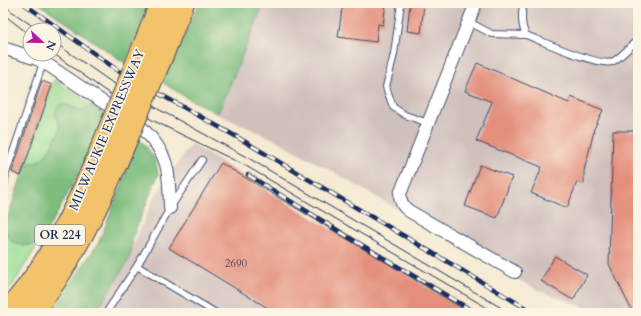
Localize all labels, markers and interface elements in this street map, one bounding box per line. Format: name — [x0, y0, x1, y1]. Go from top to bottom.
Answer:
north arrow — [22, 22, 62, 62]
text: N — [42, 38, 60, 53]
street label: MILWAUKIE EXPRESSWAY — [65, 46, 149, 213]
road number: OR 224 — [35, 225, 85, 245]
house number: 2690 — [225, 256, 248, 271]

